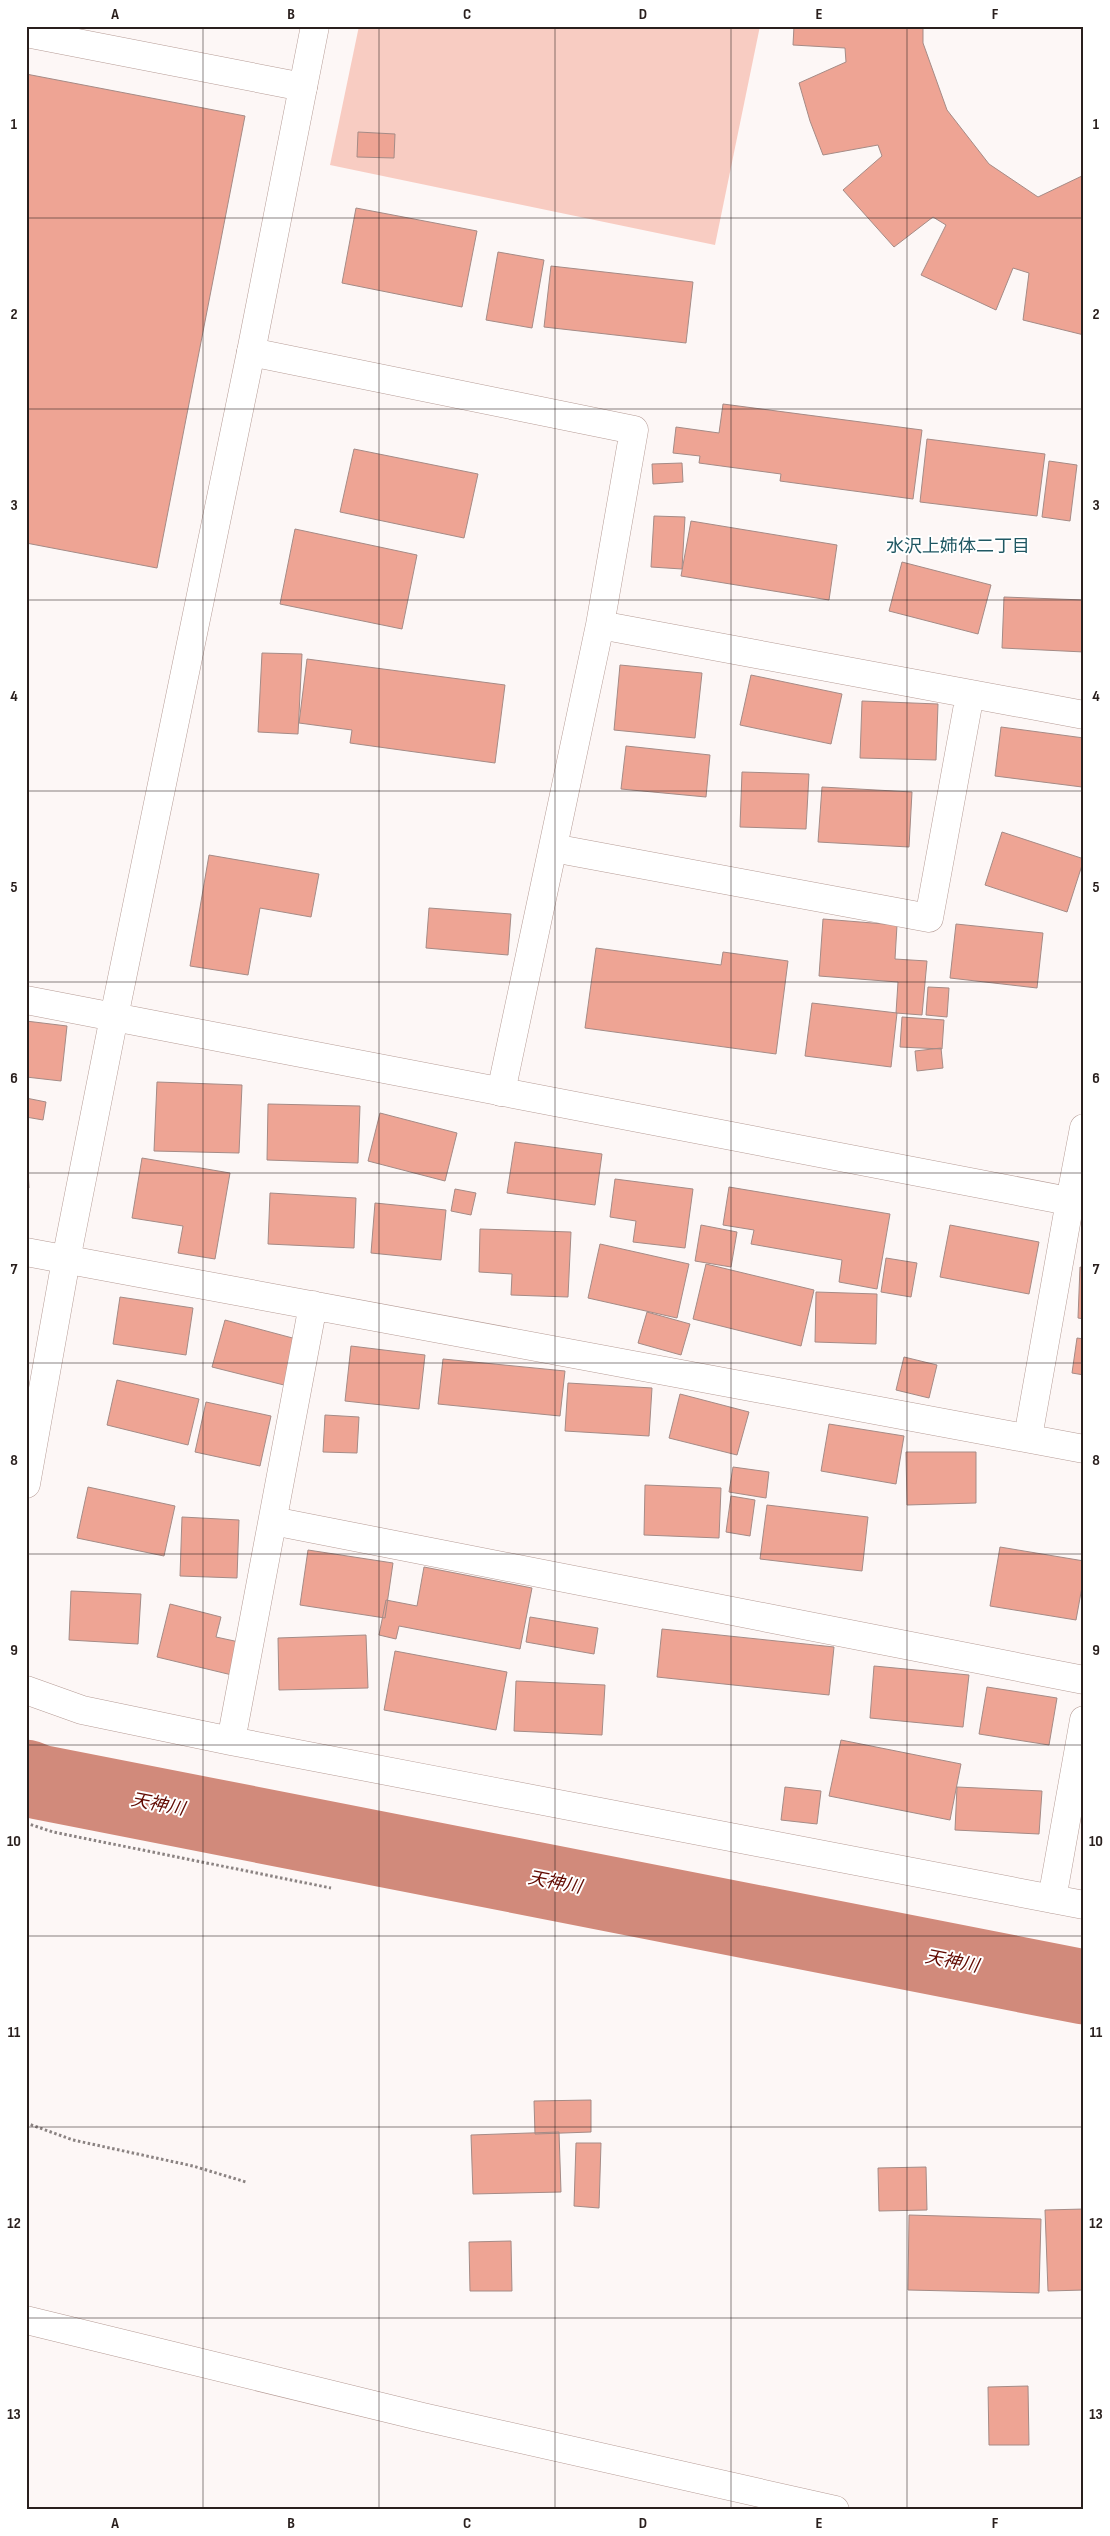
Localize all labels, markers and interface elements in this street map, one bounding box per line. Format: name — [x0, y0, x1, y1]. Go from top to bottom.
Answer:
text: A — [110, 5, 119, 24]
text: B — [287, 5, 295, 24]
text: C — [463, 5, 471, 24]
text: D — [639, 5, 647, 24]
text: E — [816, 5, 823, 24]
text: F — [992, 5, 999, 24]
text: 1 — [11, 115, 18, 134]
text: 1 — [1093, 115, 1100, 134]
text: 2 — [10, 305, 18, 324]
text: 2 — [1092, 305, 1100, 324]
text: 3 — [10, 496, 18, 515]
text: 3 — [1092, 496, 1100, 515]
district label: 水沢上姉体二丁目 — [886, 536, 1030, 557]
text: 4 — [10, 687, 18, 706]
text: 4 — [1092, 687, 1100, 706]
text: 5 — [10, 878, 18, 897]
text: 5 — [1092, 878, 1100, 897]
text: 6 — [10, 1069, 18, 1088]
text: 6 — [1092, 1069, 1100, 1088]
text: 7 — [11, 1260, 18, 1279]
text: 7 — [1093, 1260, 1100, 1279]
text: 8 — [10, 1451, 18, 1470]
text: 8 — [1092, 1451, 1100, 1470]
text: 9 — [10, 1641, 18, 1660]
text: 9 — [1092, 1641, 1100, 1660]
water label: 天神川 — [129, 1789, 188, 1820]
text: 10 — [7, 1832, 21, 1851]
text: 10 — [1089, 1832, 1103, 1851]
water label: 天神川 — [526, 1867, 585, 1898]
water label: 天神川 — [923, 1946, 982, 1977]
text: 11 — [8, 2023, 21, 2042]
text: 11 — [1090, 2023, 1103, 2042]
text: 12 — [7, 2214, 21, 2233]
text: 12 — [1089, 2214, 1103, 2233]
text: 13 — [7, 2405, 21, 2424]
text: 13 — [1089, 2405, 1103, 2424]
text: A — [110, 2514, 119, 2533]
text: B — [287, 2514, 295, 2533]
text: C — [463, 2514, 471, 2533]
text: D — [639, 2514, 647, 2533]
text: E — [816, 2514, 823, 2533]
text: F — [992, 2514, 999, 2533]

